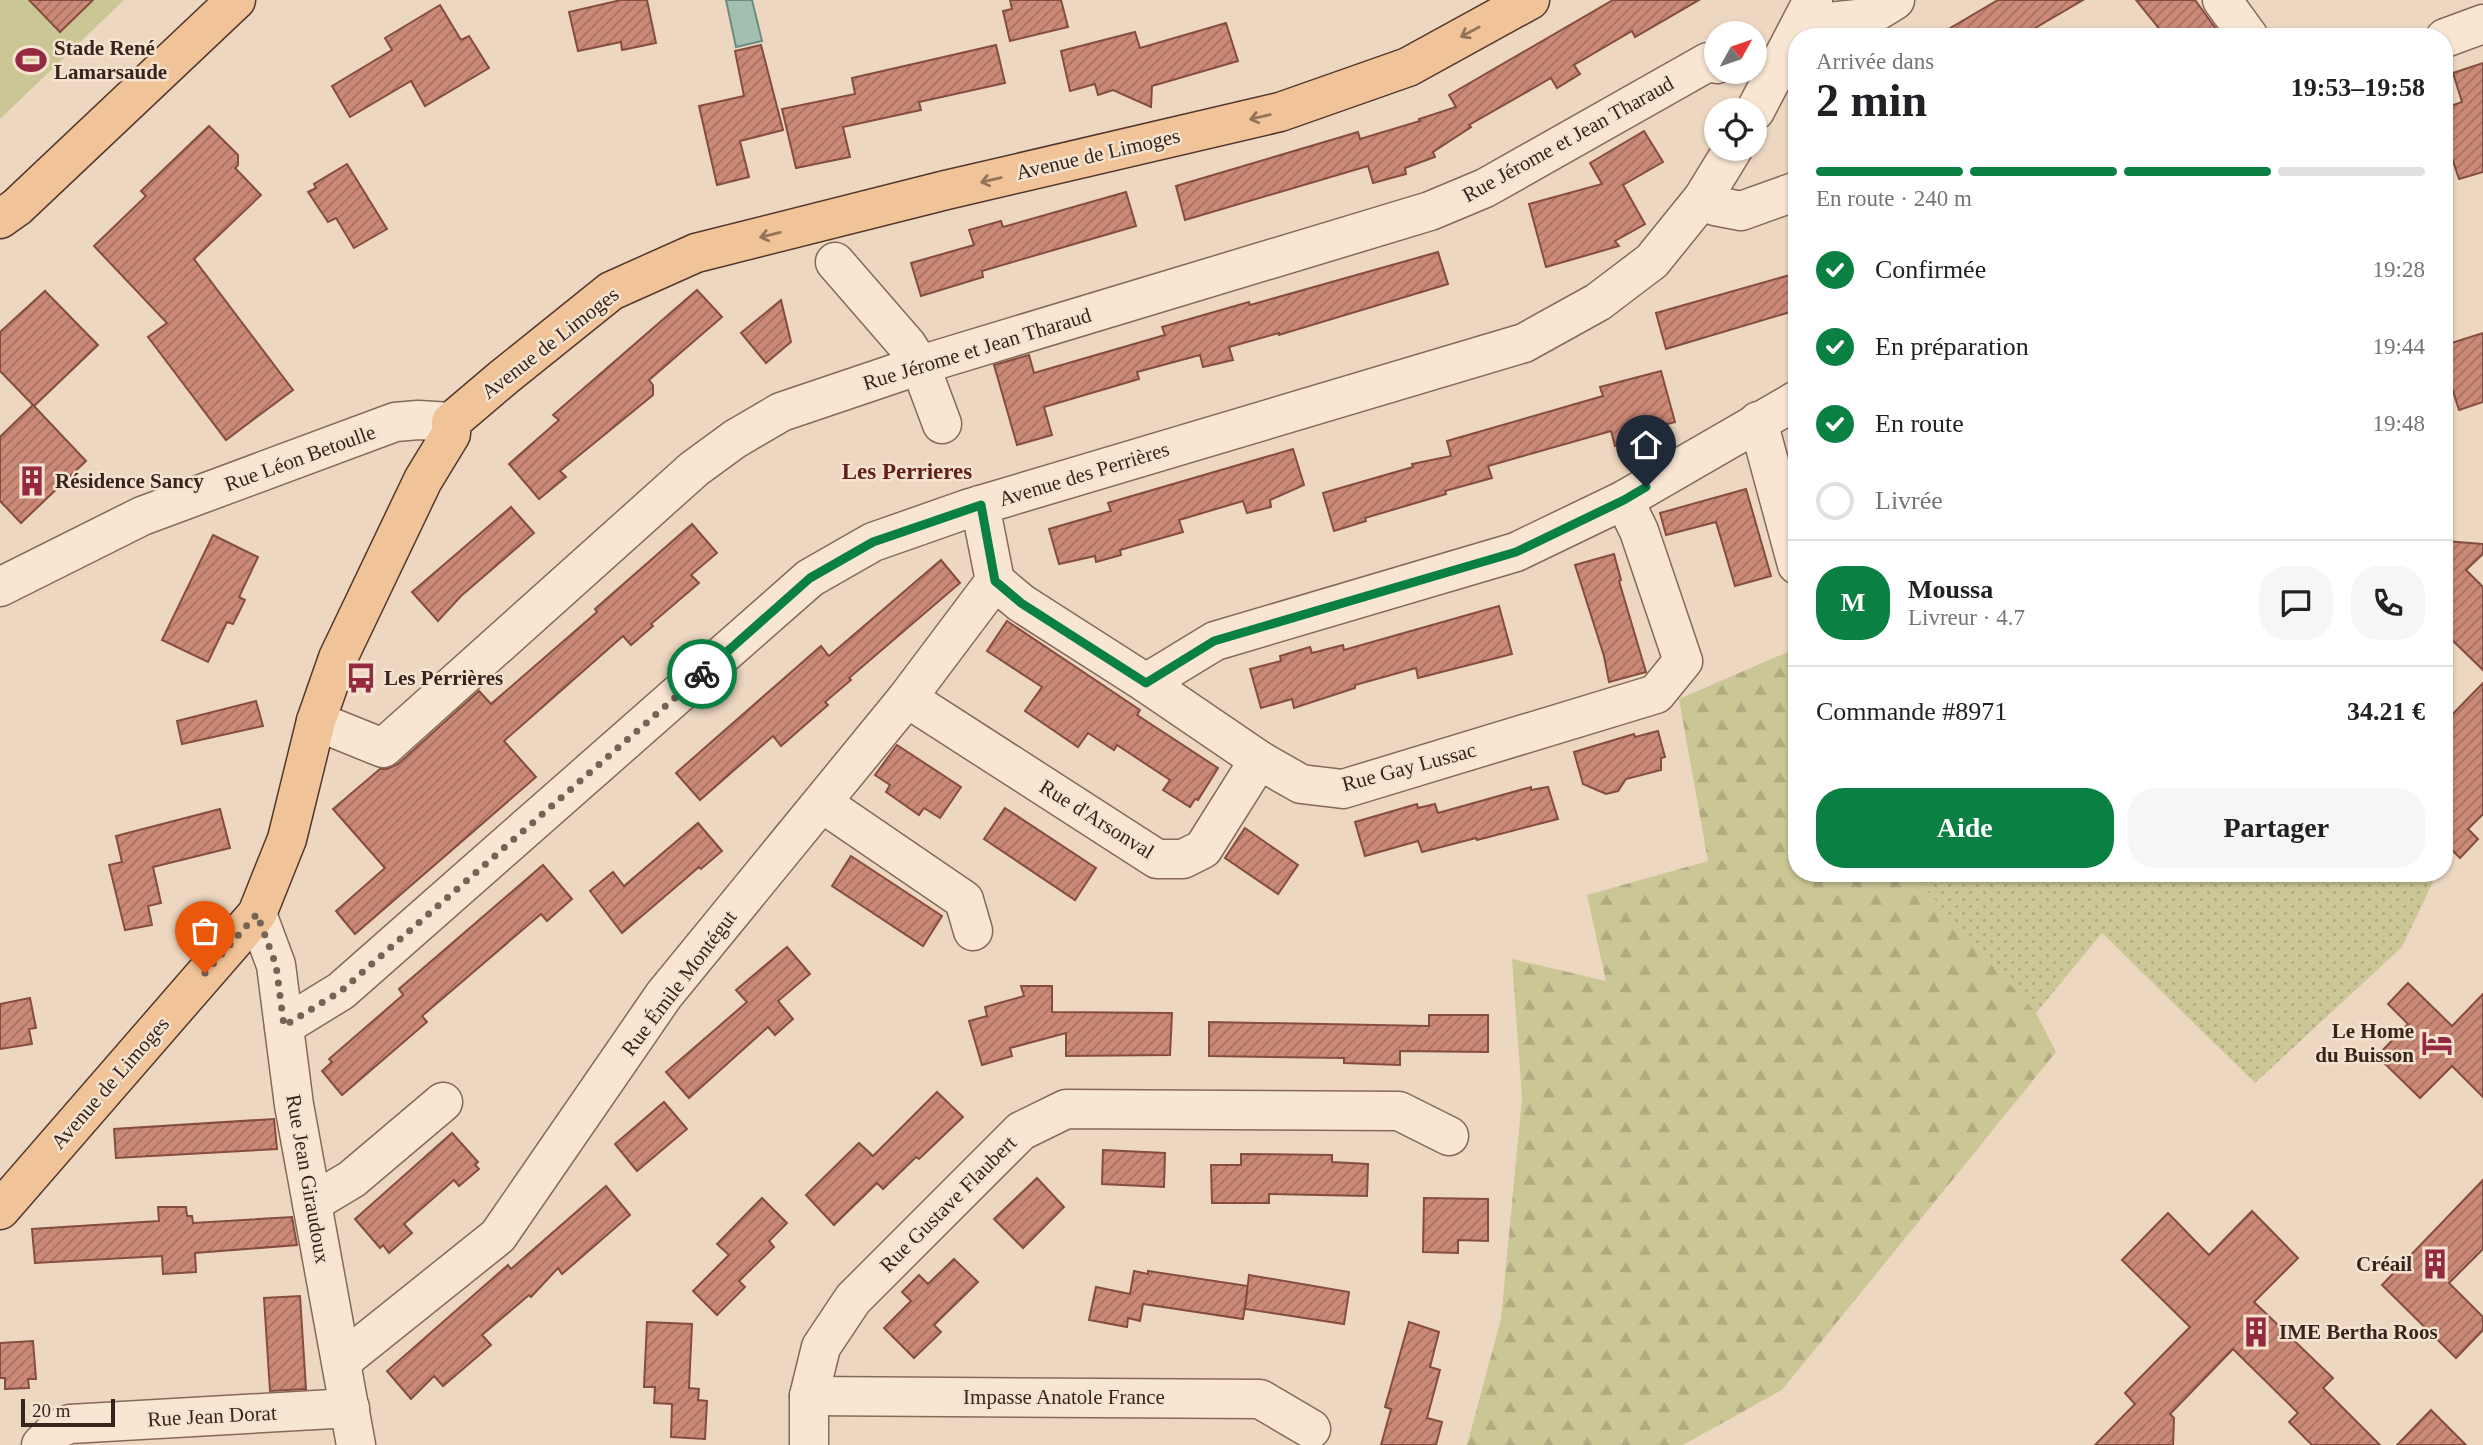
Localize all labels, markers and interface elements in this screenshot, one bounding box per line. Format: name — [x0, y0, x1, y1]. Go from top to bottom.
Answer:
north arrow — [1704, 21, 1768, 84]
map controls — [1704, 21, 1767, 161]
one-way arrow — [1461, 26, 1481, 40]
place label: Stade René Lamarsaude — [54, 36, 167, 84]
sports icon: Stade René Lamarsaude — [14, 43, 48, 77]
text: Arrivée dans — [1816, 49, 1934, 74]
street label: Rue Jérome et Jean Tharaud — [1458, 71, 1678, 207]
text: 19:53–19:58 — [2291, 73, 2425, 102]
text: 2 min — [1816, 75, 1927, 126]
button: locate — [1704, 98, 1767, 161]
one-way arrow — [1249, 111, 1272, 124]
street label: Avenue de Limoges — [1014, 123, 1182, 185]
one-way arrow — [980, 173, 1003, 187]
text: En route · 240 m — [1816, 186, 1972, 211]
one-way arrow — [759, 229, 782, 242]
icon: check — [1816, 251, 1854, 289]
text: Confirmée — [1875, 255, 1986, 284]
text: 19:28 — [2373, 257, 2425, 282]
street label: Avenue de Limoges — [477, 282, 623, 404]
street label: Rue Jérome et Jean Tharaud — [860, 303, 1095, 395]
icon: check — [1816, 328, 1854, 366]
text: En préparation — [1875, 332, 2029, 361]
text: 19:44 — [2373, 334, 2425, 359]
icon: check — [1816, 405, 1854, 443]
text: En route — [1875, 409, 1964, 438]
text: 19:48 — [2373, 411, 2425, 436]
pin — [1616, 415, 1676, 487]
street label: Rue Léon Betoulle — [221, 420, 379, 496]
icon: home — [1627, 426, 1665, 464]
street label: Avenue des Perrières — [996, 437, 1172, 511]
district label: Les Perrieres — [842, 459, 972, 484]
building icon: Résidence Sancy — [15, 464, 49, 498]
place label: Résidence Sancy — [55, 469, 204, 493]
text: Livrée — [1875, 486, 1943, 515]
button: chat — [2259, 566, 2333, 640]
button: phone — [2351, 566, 2425, 640]
text: Moussa — [1908, 575, 1993, 604]
text: M — [1841, 588, 1865, 617]
text: Livreur · 4.7 — [1908, 605, 2025, 630]
courier — [667, 639, 737, 709]
icon: bike — [683, 655, 721, 693]
bus stop icon: Les Perrières — [344, 661, 378, 695]
place label: Les Perrières — [384, 666, 503, 690]
text: Commande #8971 — [1816, 697, 2007, 726]
text: 34.21 € — [2347, 697, 2425, 726]
street label: Rue Gay Lussac — [1339, 738, 1479, 796]
street label: Rue d'Arsonval — [1035, 774, 1159, 864]
button: Aide — [1816, 788, 2114, 868]
button: Partager — [2128, 788, 2425, 868]
pin — [175, 901, 235, 973]
street label: Rue Émile Montégut — [616, 905, 742, 1061]
icon: bag — [186, 912, 224, 950]
street label: Avenue de Limoges — [46, 1012, 174, 1154]
place label: Le Home du Buisson — [2315, 1019, 2414, 1067]
hotel icon: Le Home du Buisson — [2420, 1026, 2454, 1060]
street label: Rue Jean Giraudoux — [281, 1092, 335, 1266]
street label: Rue Gustave Flaubert — [875, 1131, 1021, 1277]
building icon: Créail — [2418, 1247, 2452, 1281]
place label: Créail — [2356, 1252, 2412, 1276]
building icon: IME Bertha Roos — [2239, 1315, 2273, 1349]
place label: IME Bertha Roos — [2279, 1320, 2438, 1344]
street label: Impasse Anatole France — [963, 1385, 1165, 1409]
scale bar — [21, 1396, 116, 1428]
text: 20 m — [32, 1400, 71, 1421]
street label: Rue Jean Dorat — [147, 1401, 277, 1431]

